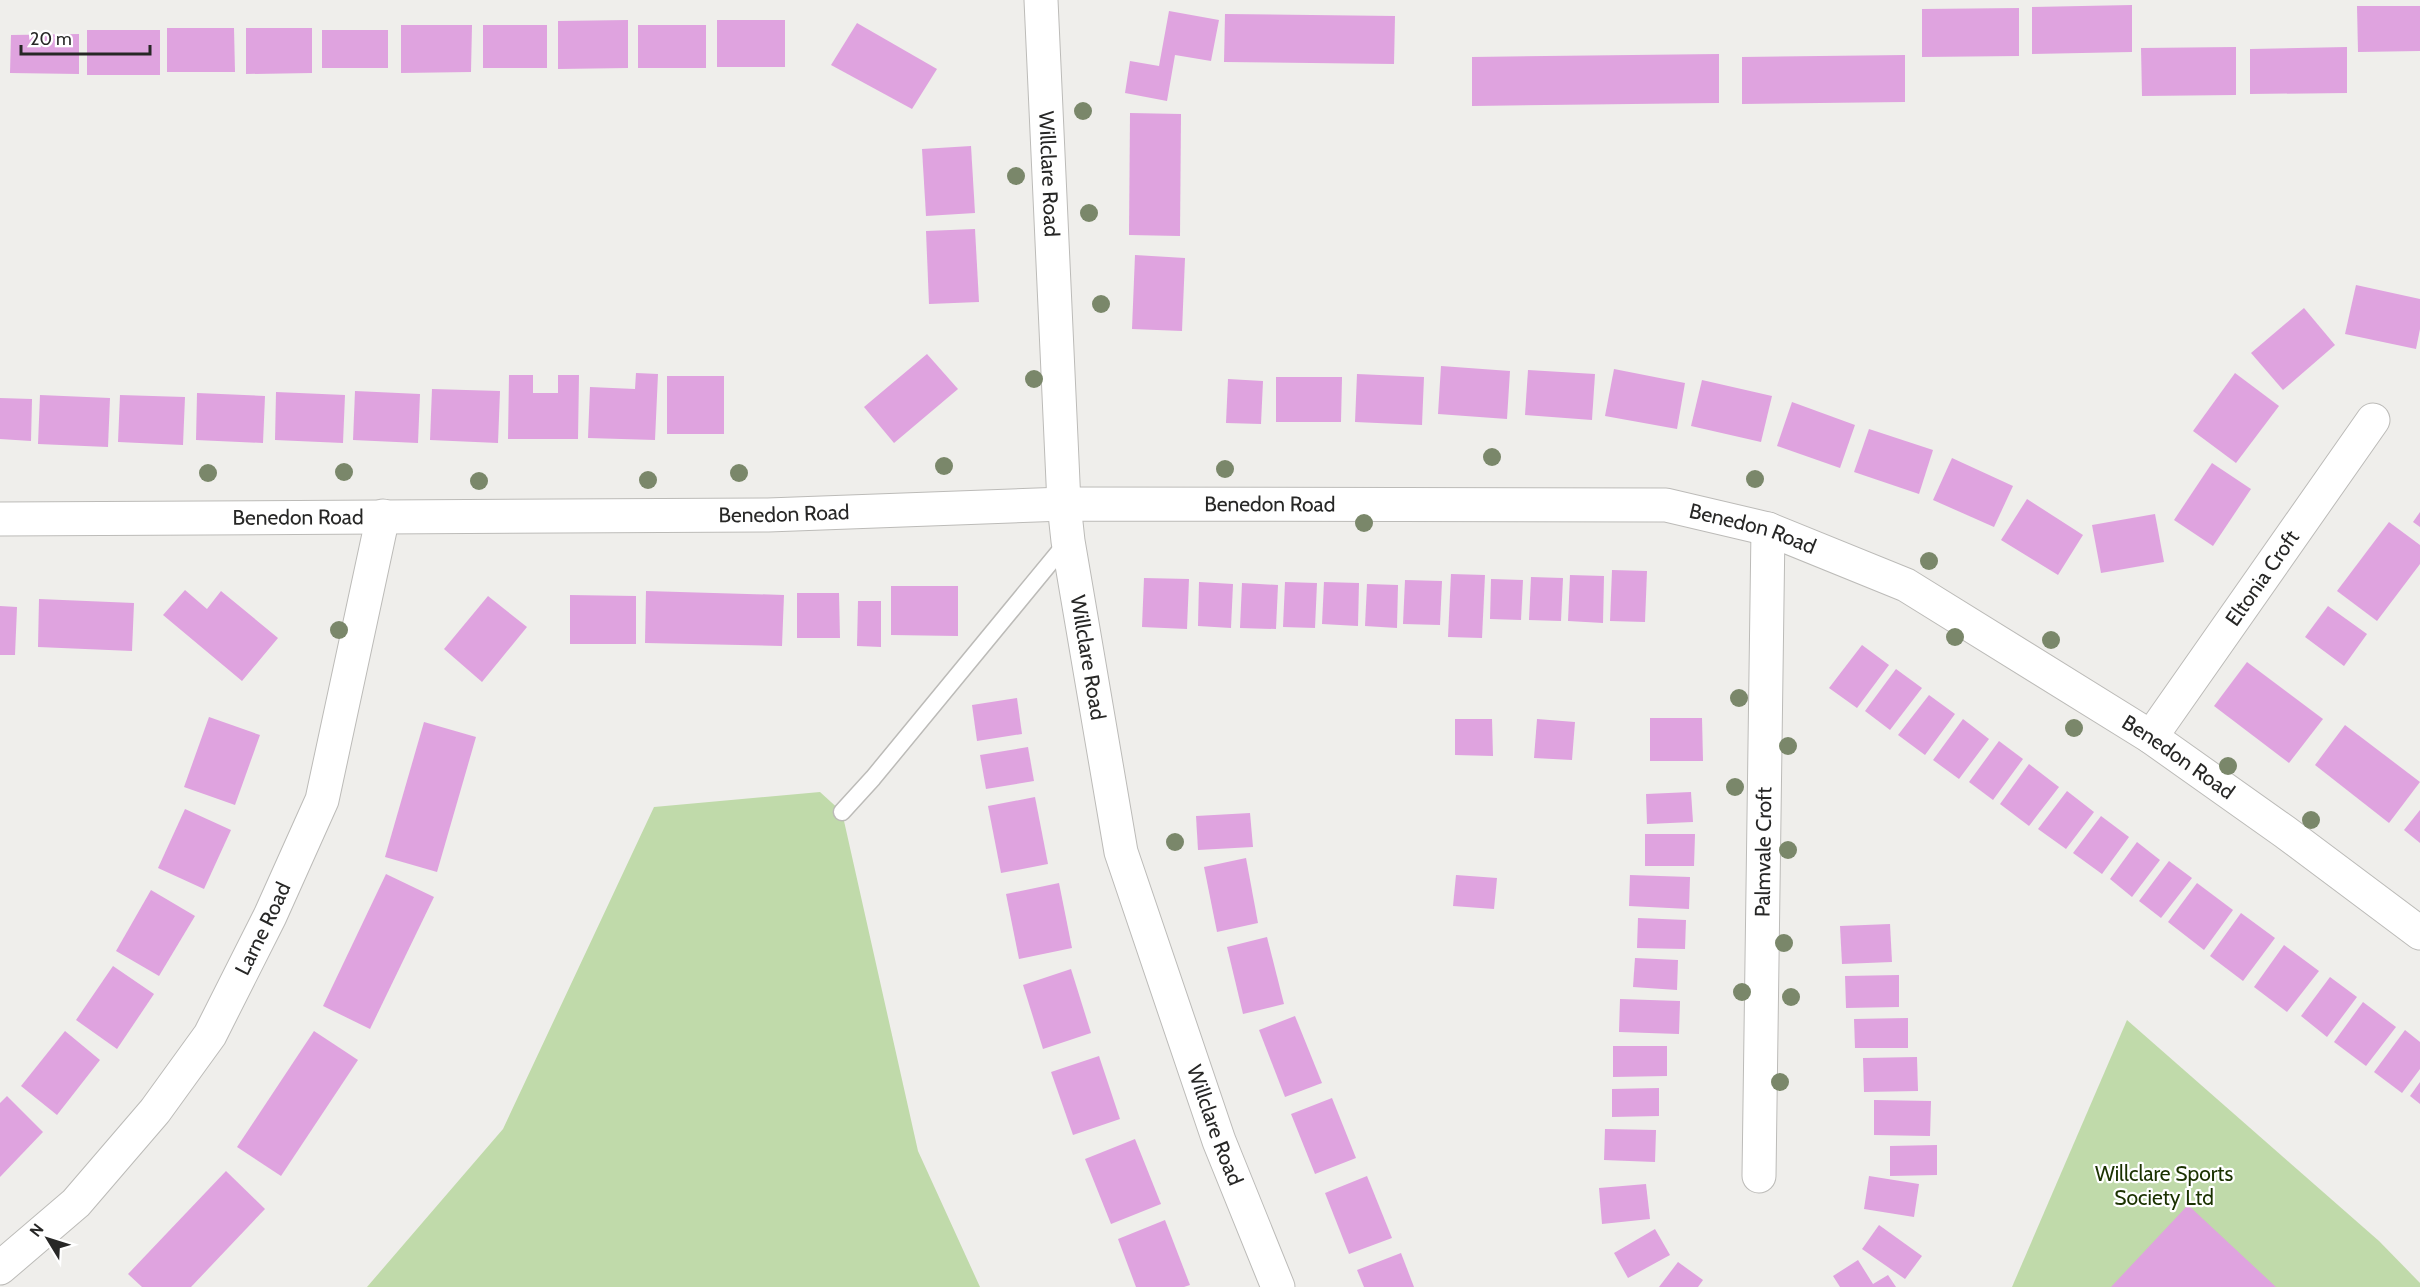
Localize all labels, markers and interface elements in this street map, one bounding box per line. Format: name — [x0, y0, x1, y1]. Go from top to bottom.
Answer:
scale bar — [21, 18, 150, 56]
text: 20 m — [30, 28, 72, 50]
street label: Willclare Road — [1034, 110, 1065, 237]
street label: Benedon Road — [1204, 491, 1335, 516]
street label: Benedon Road — [1687, 498, 1820, 559]
street label: Benedon Road — [718, 499, 850, 527]
street label: Benedon Road — [232, 504, 364, 530]
street label: Eltonia Croft — [2220, 525, 2304, 630]
street label: Willclare Road — [1065, 593, 1111, 722]
street label: Benedon Road — [2118, 709, 2240, 804]
street label: Palmvale Croft — [1750, 787, 1776, 917]
street label: Larne Road — [229, 878, 296, 979]
street label: Willclare Road — [1182, 1062, 1249, 1189]
park label: Willclare Sports Society Ltd — [2095, 1161, 2233, 1210]
north arrow — [18, 1209, 78, 1269]
text: N — [26, 1220, 48, 1240]

